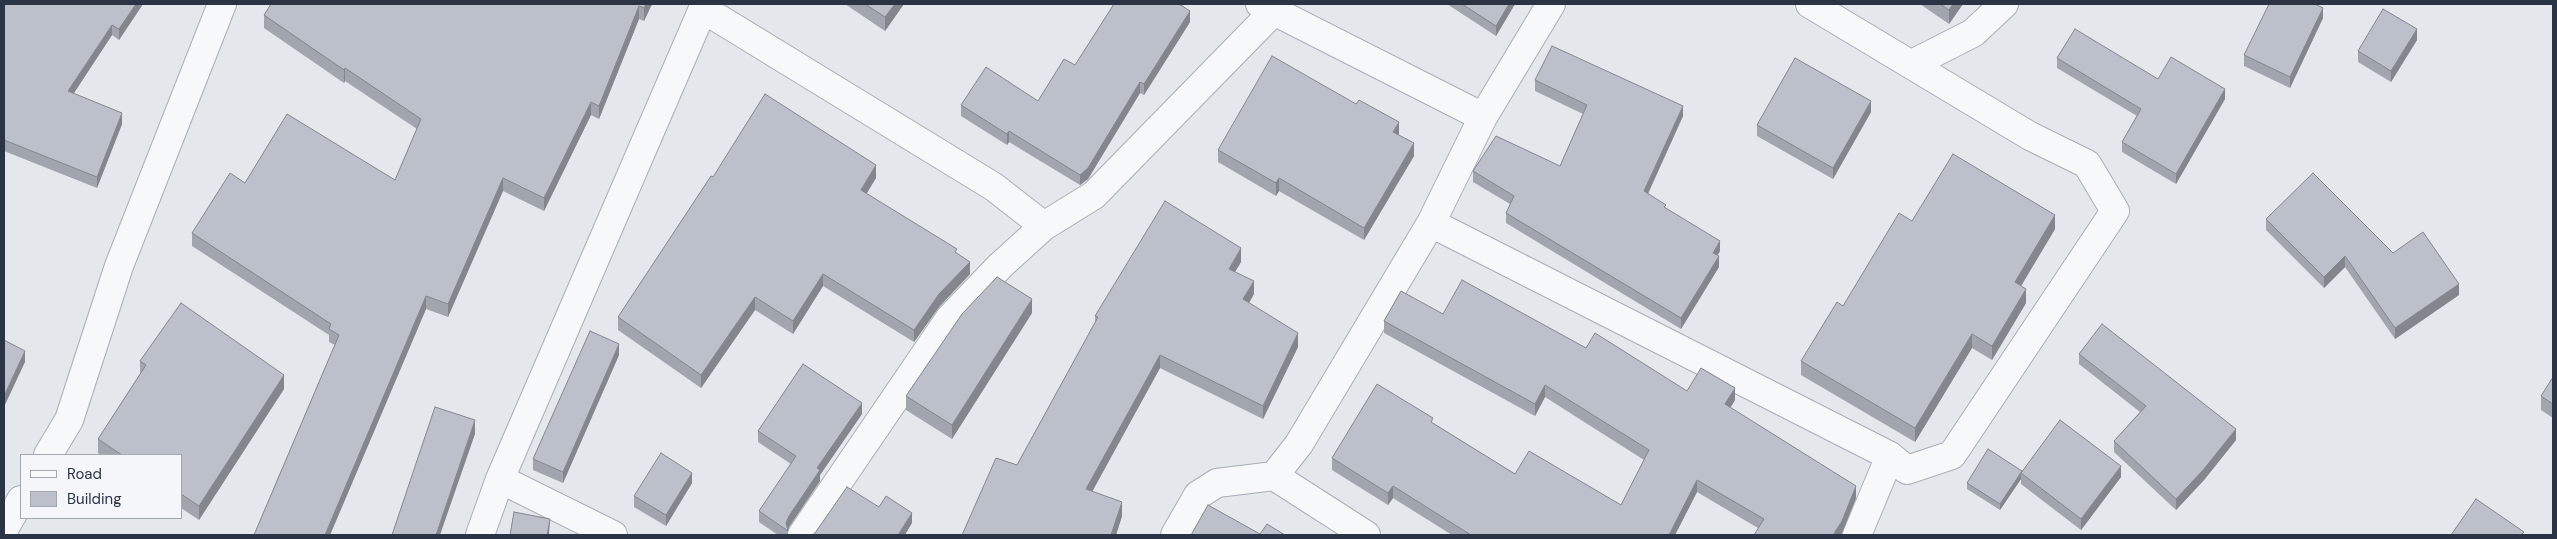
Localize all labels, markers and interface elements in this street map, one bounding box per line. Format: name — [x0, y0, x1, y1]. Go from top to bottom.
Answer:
legend — [20, 454, 182, 519]
text: Road — [67, 464, 102, 484]
text: Building — [67, 489, 122, 509]

